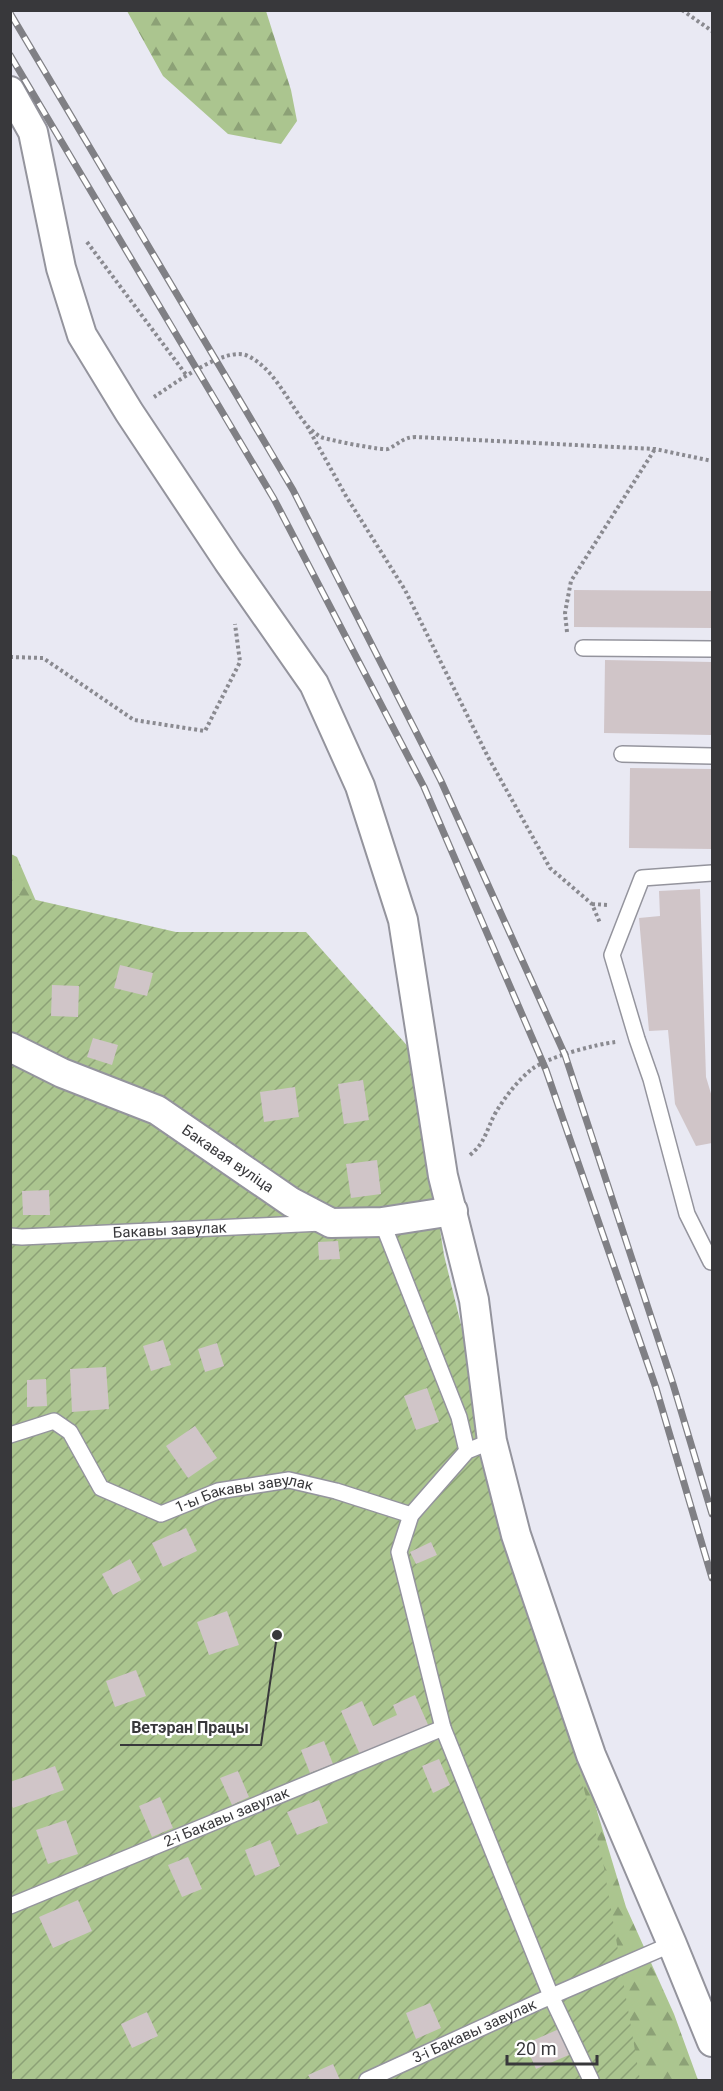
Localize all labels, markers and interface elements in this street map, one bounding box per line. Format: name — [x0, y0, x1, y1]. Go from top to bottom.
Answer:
street label: Бакавая вуліца — [178, 1121, 277, 1196]
street label: Бакавы завулак — [112, 1218, 227, 1242]
street label: 1-ы Бакавы завулак — [173, 1471, 315, 1516]
callout: Ветэран Працы — [120, 1711, 261, 1745]
text: Ветэран Працы — [131, 1718, 249, 1737]
street label: 2-і Бакавы завулак — [161, 1783, 292, 1851]
street label: 3-і Бакавы завулак — [410, 1995, 539, 2067]
scale bar — [507, 2028, 597, 2066]
text: 20 m — [516, 2038, 556, 2059]

